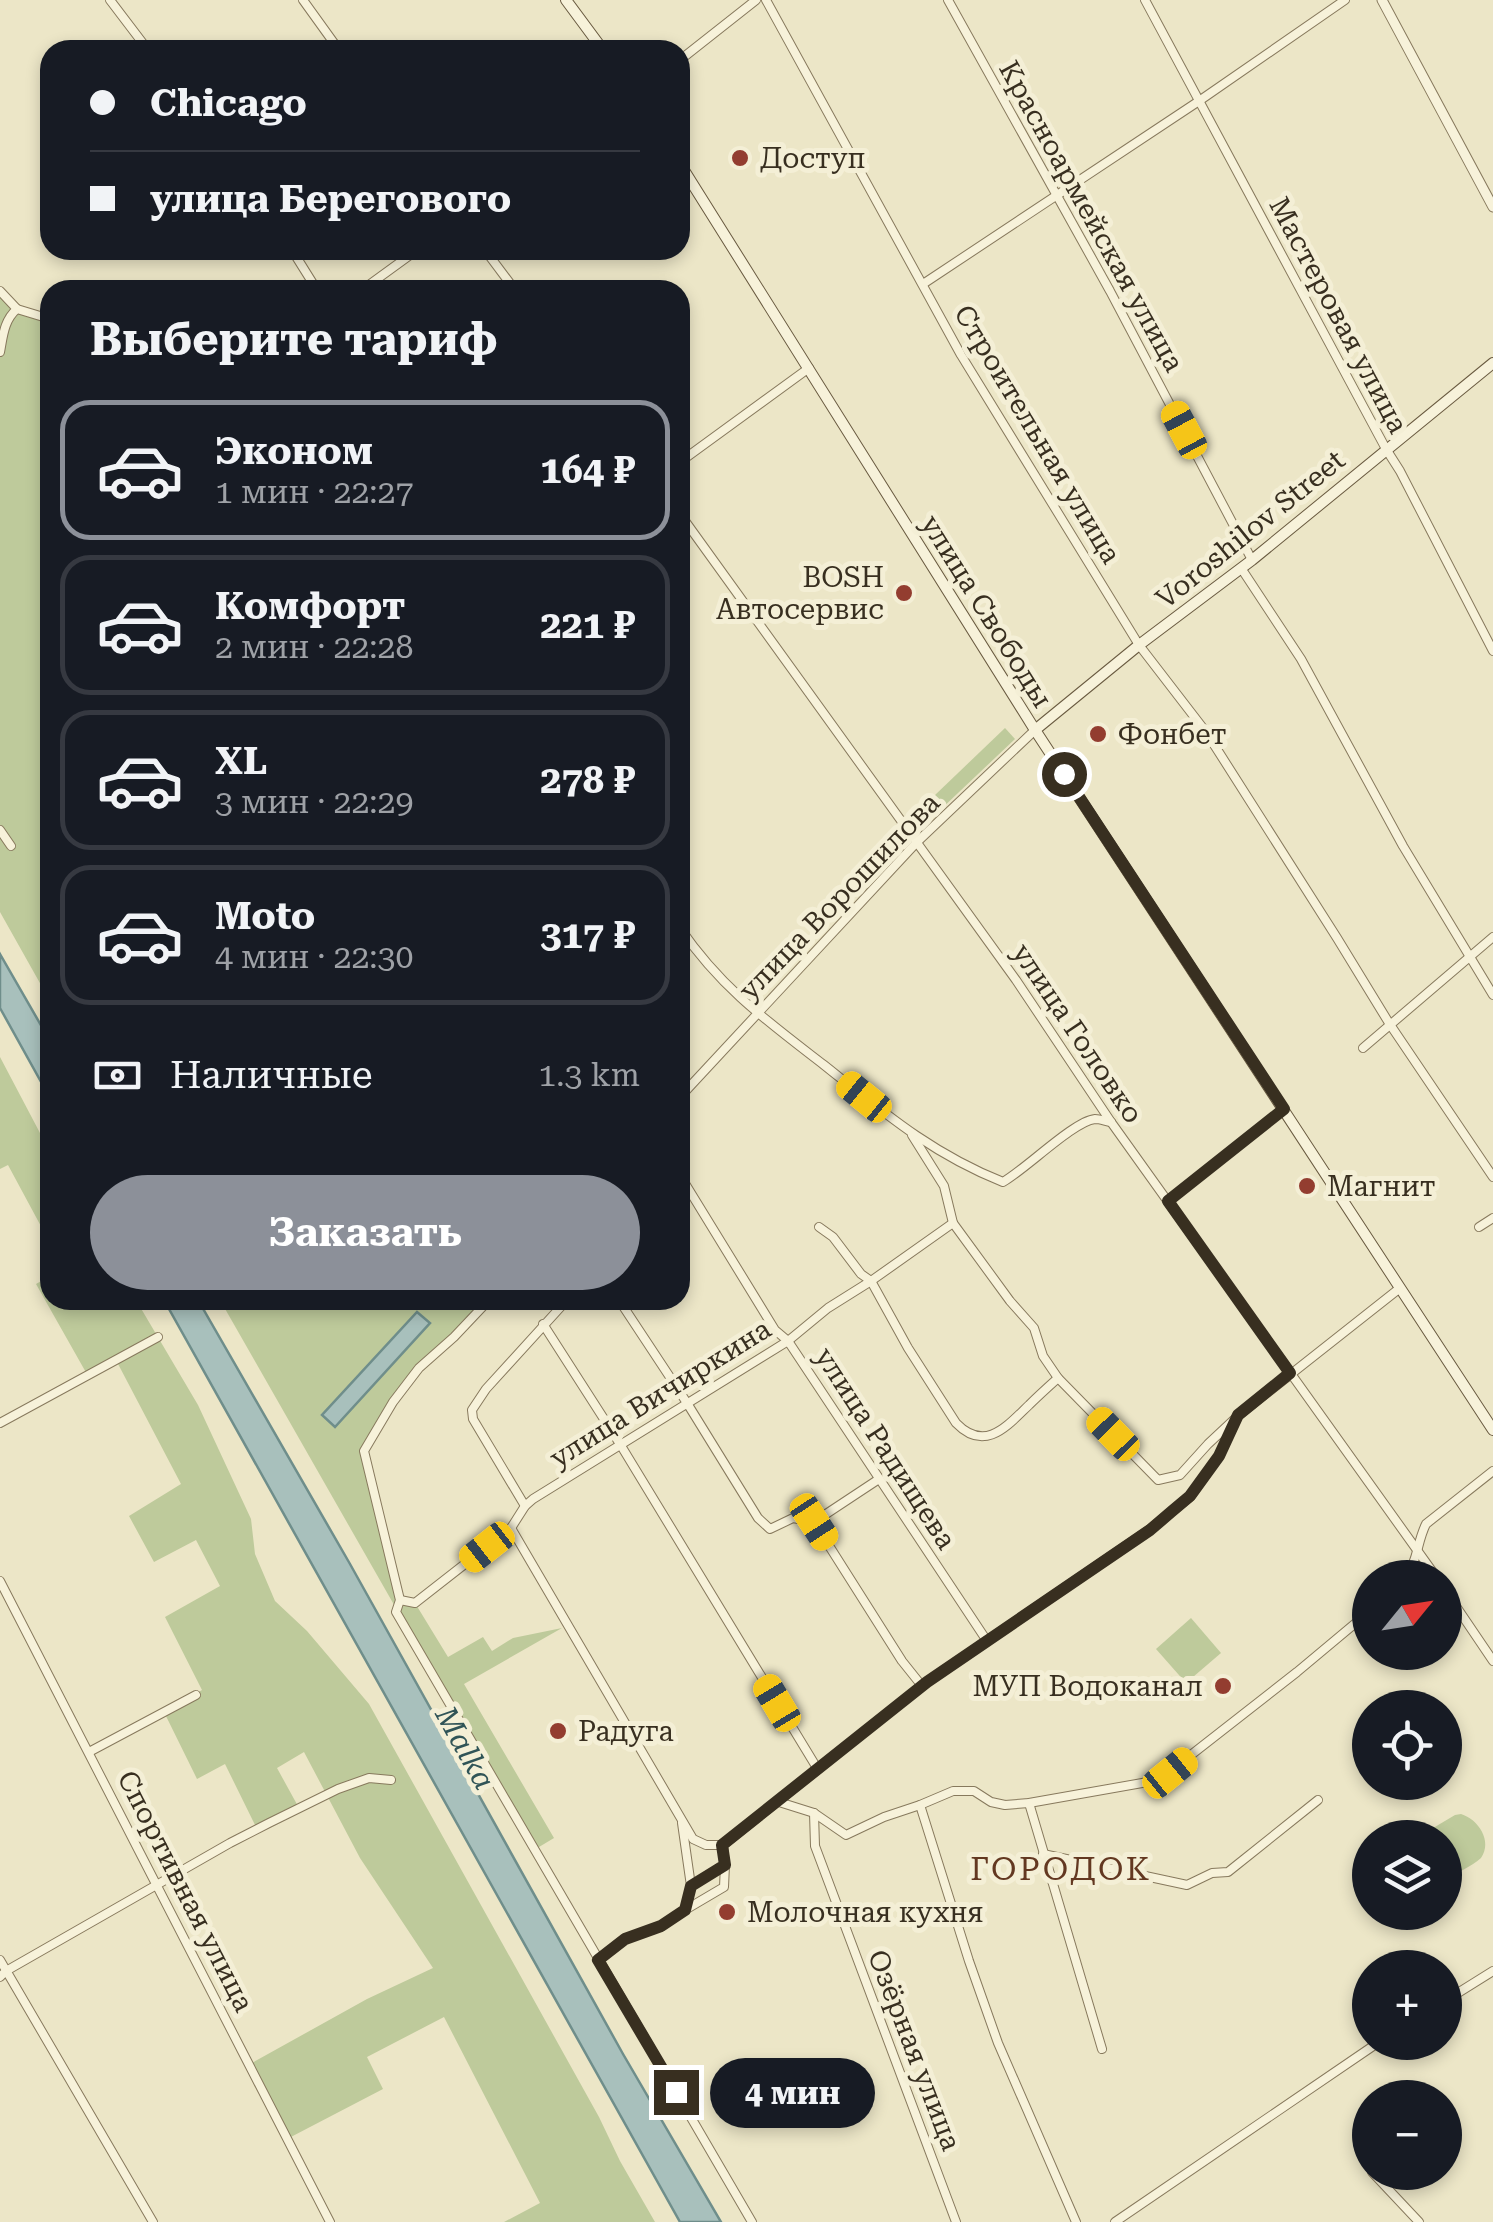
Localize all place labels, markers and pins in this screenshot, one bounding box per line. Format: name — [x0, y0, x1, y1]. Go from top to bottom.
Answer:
place label: Доступ — [760, 142, 865, 175]
marker: Доступ — [729, 147, 751, 169]
place label: BOSH Автосервис — [716, 561, 884, 626]
marker: BOSH Автосервис — [893, 582, 915, 604]
place label: Фонбет — [1118, 718, 1227, 751]
marker: Фонбет — [1087, 723, 1109, 745]
place label: Магнит — [1327, 1170, 1436, 1203]
marker: Магнит — [1296, 1175, 1318, 1197]
place label: МУП Водоканал — [973, 1670, 1203, 1703]
marker: МУП Водоканал — [1212, 1675, 1234, 1697]
place label: Радуга — [578, 1715, 674, 1748]
marker: Радуга — [547, 1720, 569, 1742]
place label: Молочная кухня — [747, 1896, 984, 1929]
marker: Молочная кухня — [716, 1901, 738, 1923]

